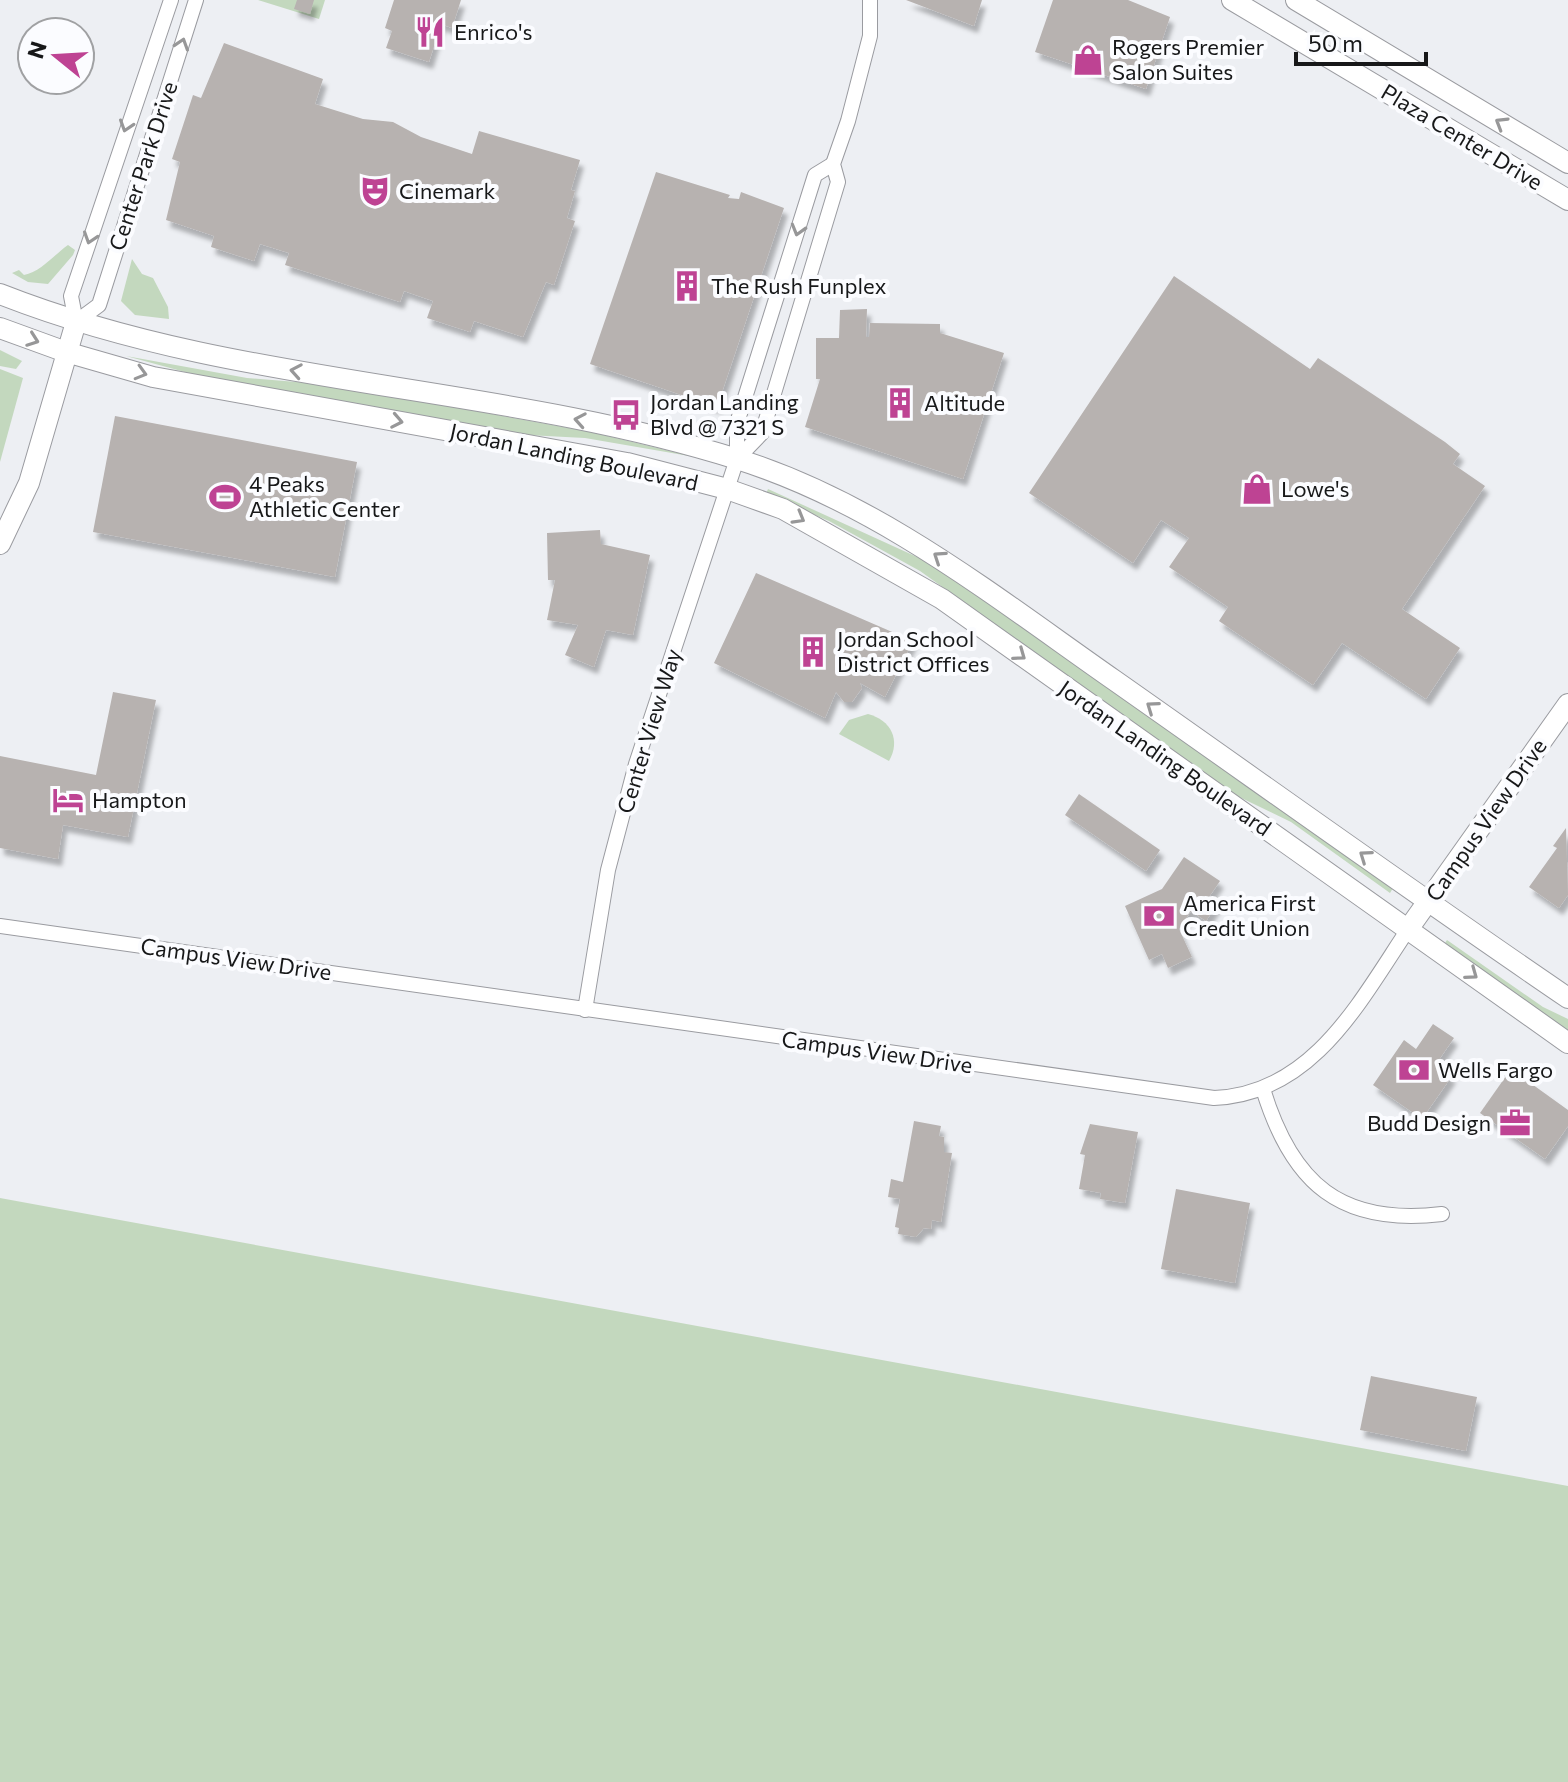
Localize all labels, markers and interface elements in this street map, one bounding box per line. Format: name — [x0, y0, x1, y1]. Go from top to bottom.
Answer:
restaurant icon: Enrico's — [413, 15, 447, 49]
north arrow — [16, 16, 96, 96]
scale bar — [1296, 16, 1426, 66]
place label: Enrico's — [454, 18, 533, 45]
text: 50 m — [1308, 28, 1363, 57]
place label: Rogers Premier Salon Suites — [1112, 33, 1264, 85]
text: N — [21, 38, 52, 62]
one-way arrow — [173, 38, 189, 52]
shop icon: Rogers Premier Salon Suites — [1071, 43, 1105, 77]
street label: Center Park Drive — [102, 78, 183, 254]
street label: Plaza Center Drive — [1377, 78, 1548, 195]
one-way arrow — [1495, 117, 1510, 133]
one-way arrow — [120, 119, 136, 133]
theatre icon: Cinemark — [358, 174, 392, 208]
place label: Cinemark — [399, 177, 495, 204]
one-way arrow — [791, 222, 807, 236]
one-way arrow — [83, 230, 99, 244]
building icon: The Rush Funplex — [670, 269, 704, 303]
place label: The Rush Funplex — [711, 272, 887, 299]
one-way arrow — [25, 331, 39, 347]
one-way arrow — [289, 363, 303, 380]
one-way arrow — [134, 364, 148, 380]
building icon: Altitude — [883, 386, 917, 420]
place label: Jordan Landing Blvd @ 7321 S — [650, 388, 799, 440]
place label: Altitude — [924, 389, 1005, 416]
bus stop icon: Jordan Landing Blvd @ 7321 S — [609, 398, 643, 432]
one-way arrow — [390, 412, 403, 429]
one-way arrow — [573, 413, 587, 430]
street label: Jordan Landing Boulevard — [448, 417, 701, 496]
place label: 4 Peaks Athletic Center — [249, 470, 400, 522]
shop icon: Lowe's — [1240, 472, 1274, 506]
place label: Lowe's — [1281, 475, 1350, 502]
sports icon: 4 Peaks Athletic Center — [208, 480, 242, 514]
one-way arrow — [791, 508, 805, 524]
one-way arrow — [934, 552, 948, 567]
place label: Jordan School District Offices — [837, 625, 989, 677]
building icon: Jordan School District Offices — [796, 635, 830, 669]
street label: Center View Way — [611, 645, 686, 816]
one-way arrow — [1011, 645, 1025, 660]
street label: Jordan Landing Boulevard — [1054, 674, 1277, 841]
one-way arrow — [1146, 702, 1161, 717]
street label: Campus View Drive — [1419, 733, 1552, 906]
hotel icon: Hampton — [51, 783, 85, 817]
place label: Hampton — [92, 786, 187, 813]
one-way arrow — [1359, 851, 1373, 866]
place label: America First Credit Union — [1183, 889, 1316, 941]
bank icon: America First Credit Union — [1142, 899, 1176, 933]
street label: Campus View Drive — [139, 932, 333, 985]
one-way arrow — [1464, 965, 1478, 979]
street label: Campus View Drive — [780, 1025, 974, 1078]
bank icon: Wells Fargo — [1397, 1053, 1431, 1087]
place label: Wells Fargo — [1438, 1056, 1553, 1083]
office icon: Budd Design — [1498, 1106, 1532, 1140]
place label: Budd Design — [1367, 1109, 1491, 1136]

